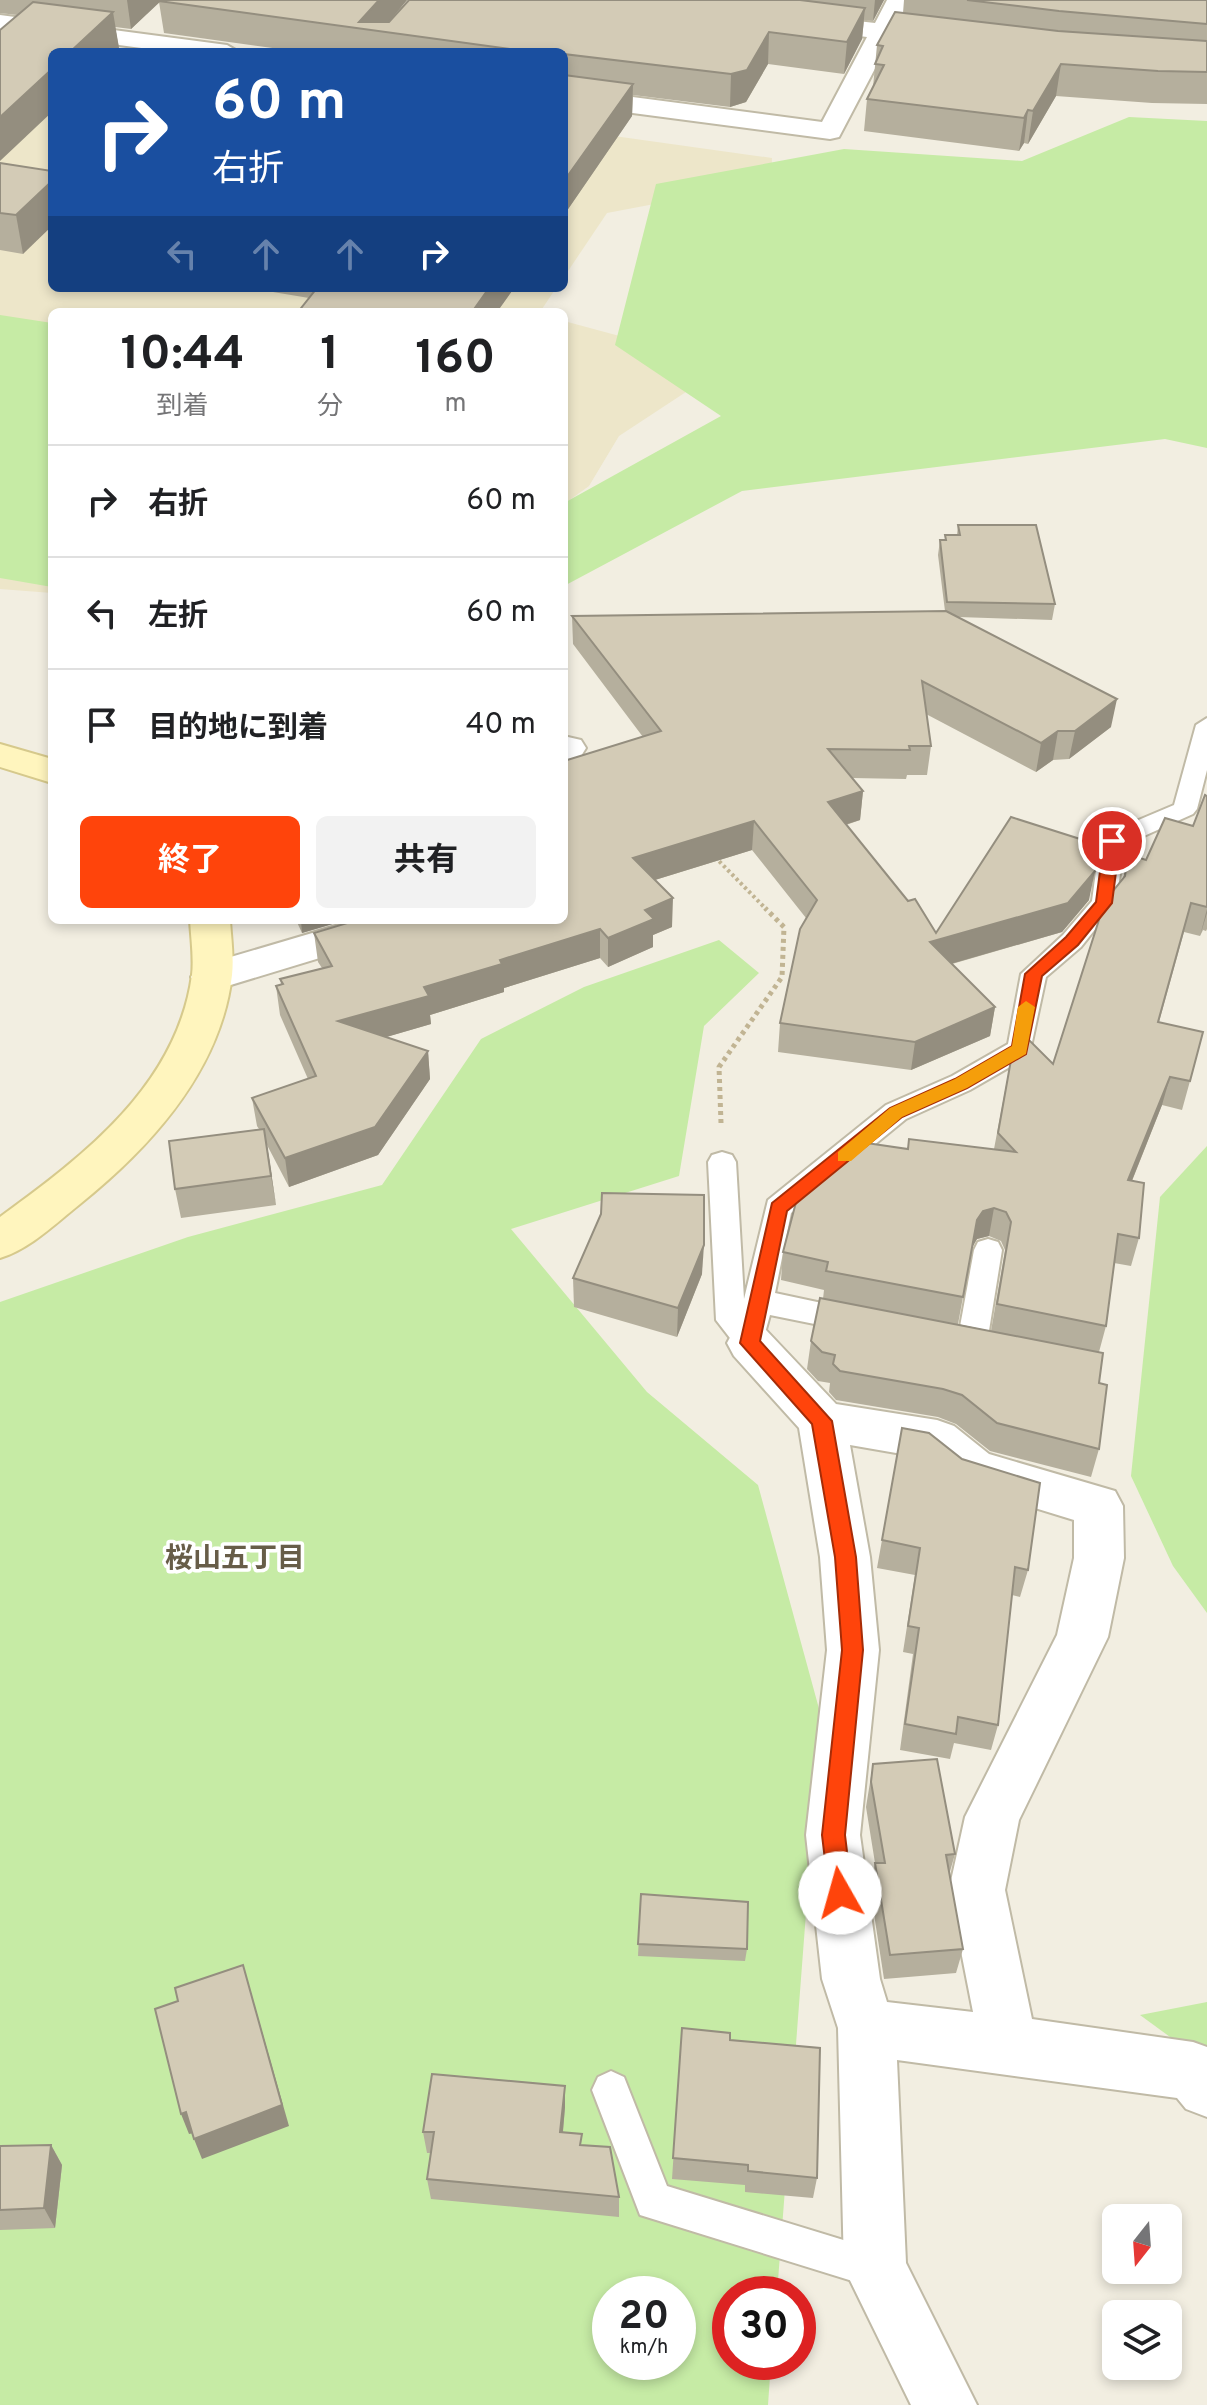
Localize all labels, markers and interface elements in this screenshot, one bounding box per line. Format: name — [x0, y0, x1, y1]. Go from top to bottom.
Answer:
text: 60 m — [212, 69, 346, 139]
icon: right — [80, 80, 184, 184]
text: 右折 — [212, 148, 284, 194]
icon: left — [160, 232, 204, 276]
icon: ahead — [244, 232, 288, 276]
icon: ahead — [328, 232, 372, 276]
icon: right — [412, 232, 456, 276]
text: 10:44 — [120, 326, 245, 386]
text: 1 — [320, 326, 340, 386]
text: 160 — [415, 330, 496, 390]
text: m — [444, 388, 466, 421]
text: 到着 — [156, 391, 208, 424]
text: 分 — [317, 391, 343, 424]
icon: right — [80, 479, 124, 523]
text: 60 m — [466, 483, 536, 520]
text: 右折 — [148, 487, 208, 524]
icon: left — [80, 591, 124, 635]
text: 60 m — [466, 595, 536, 632]
text: 左折 — [148, 599, 208, 636]
icon: arrive — [80, 703, 124, 747]
text: 40 m — [466, 707, 536, 744]
text: 目的地に到着 — [148, 711, 328, 748]
pin — [1078, 807, 1146, 875]
button: 終了 — [80, 816, 300, 908]
button: 共有 — [316, 816, 536, 908]
icon: arrive — [1090, 819, 1134, 863]
district label: 桜山五丁目 — [165, 1542, 305, 1578]
position arrow — [798, 1851, 882, 1935]
north arrow — [1102, 2204, 1182, 2284]
map controls — [1102, 2204, 1182, 2380]
speed limit sign: 30 — [712, 2276, 816, 2380]
text: 20 — [619, 2293, 669, 2343]
button: layers — [1102, 2300, 1182, 2380]
text: km/h — [620, 2335, 668, 2361]

